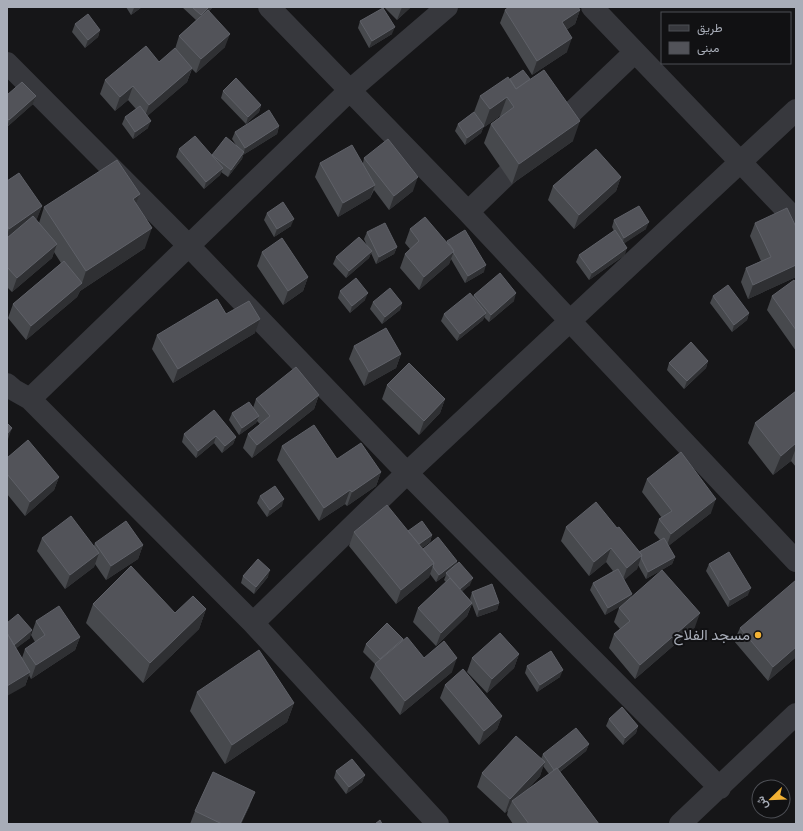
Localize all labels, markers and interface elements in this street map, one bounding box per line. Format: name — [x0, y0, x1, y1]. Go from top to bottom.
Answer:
legend — [661, 12, 791, 64]
text: طريق — [697, 20, 723, 36]
text: مبنى — [697, 40, 719, 56]
place label: مسجد الفلاح — [673, 626, 750, 646]
marker: مسجد الفلاح — [753, 630, 763, 640]
north arrow — [751, 779, 791, 819]
text: ش — [753, 794, 771, 812]

